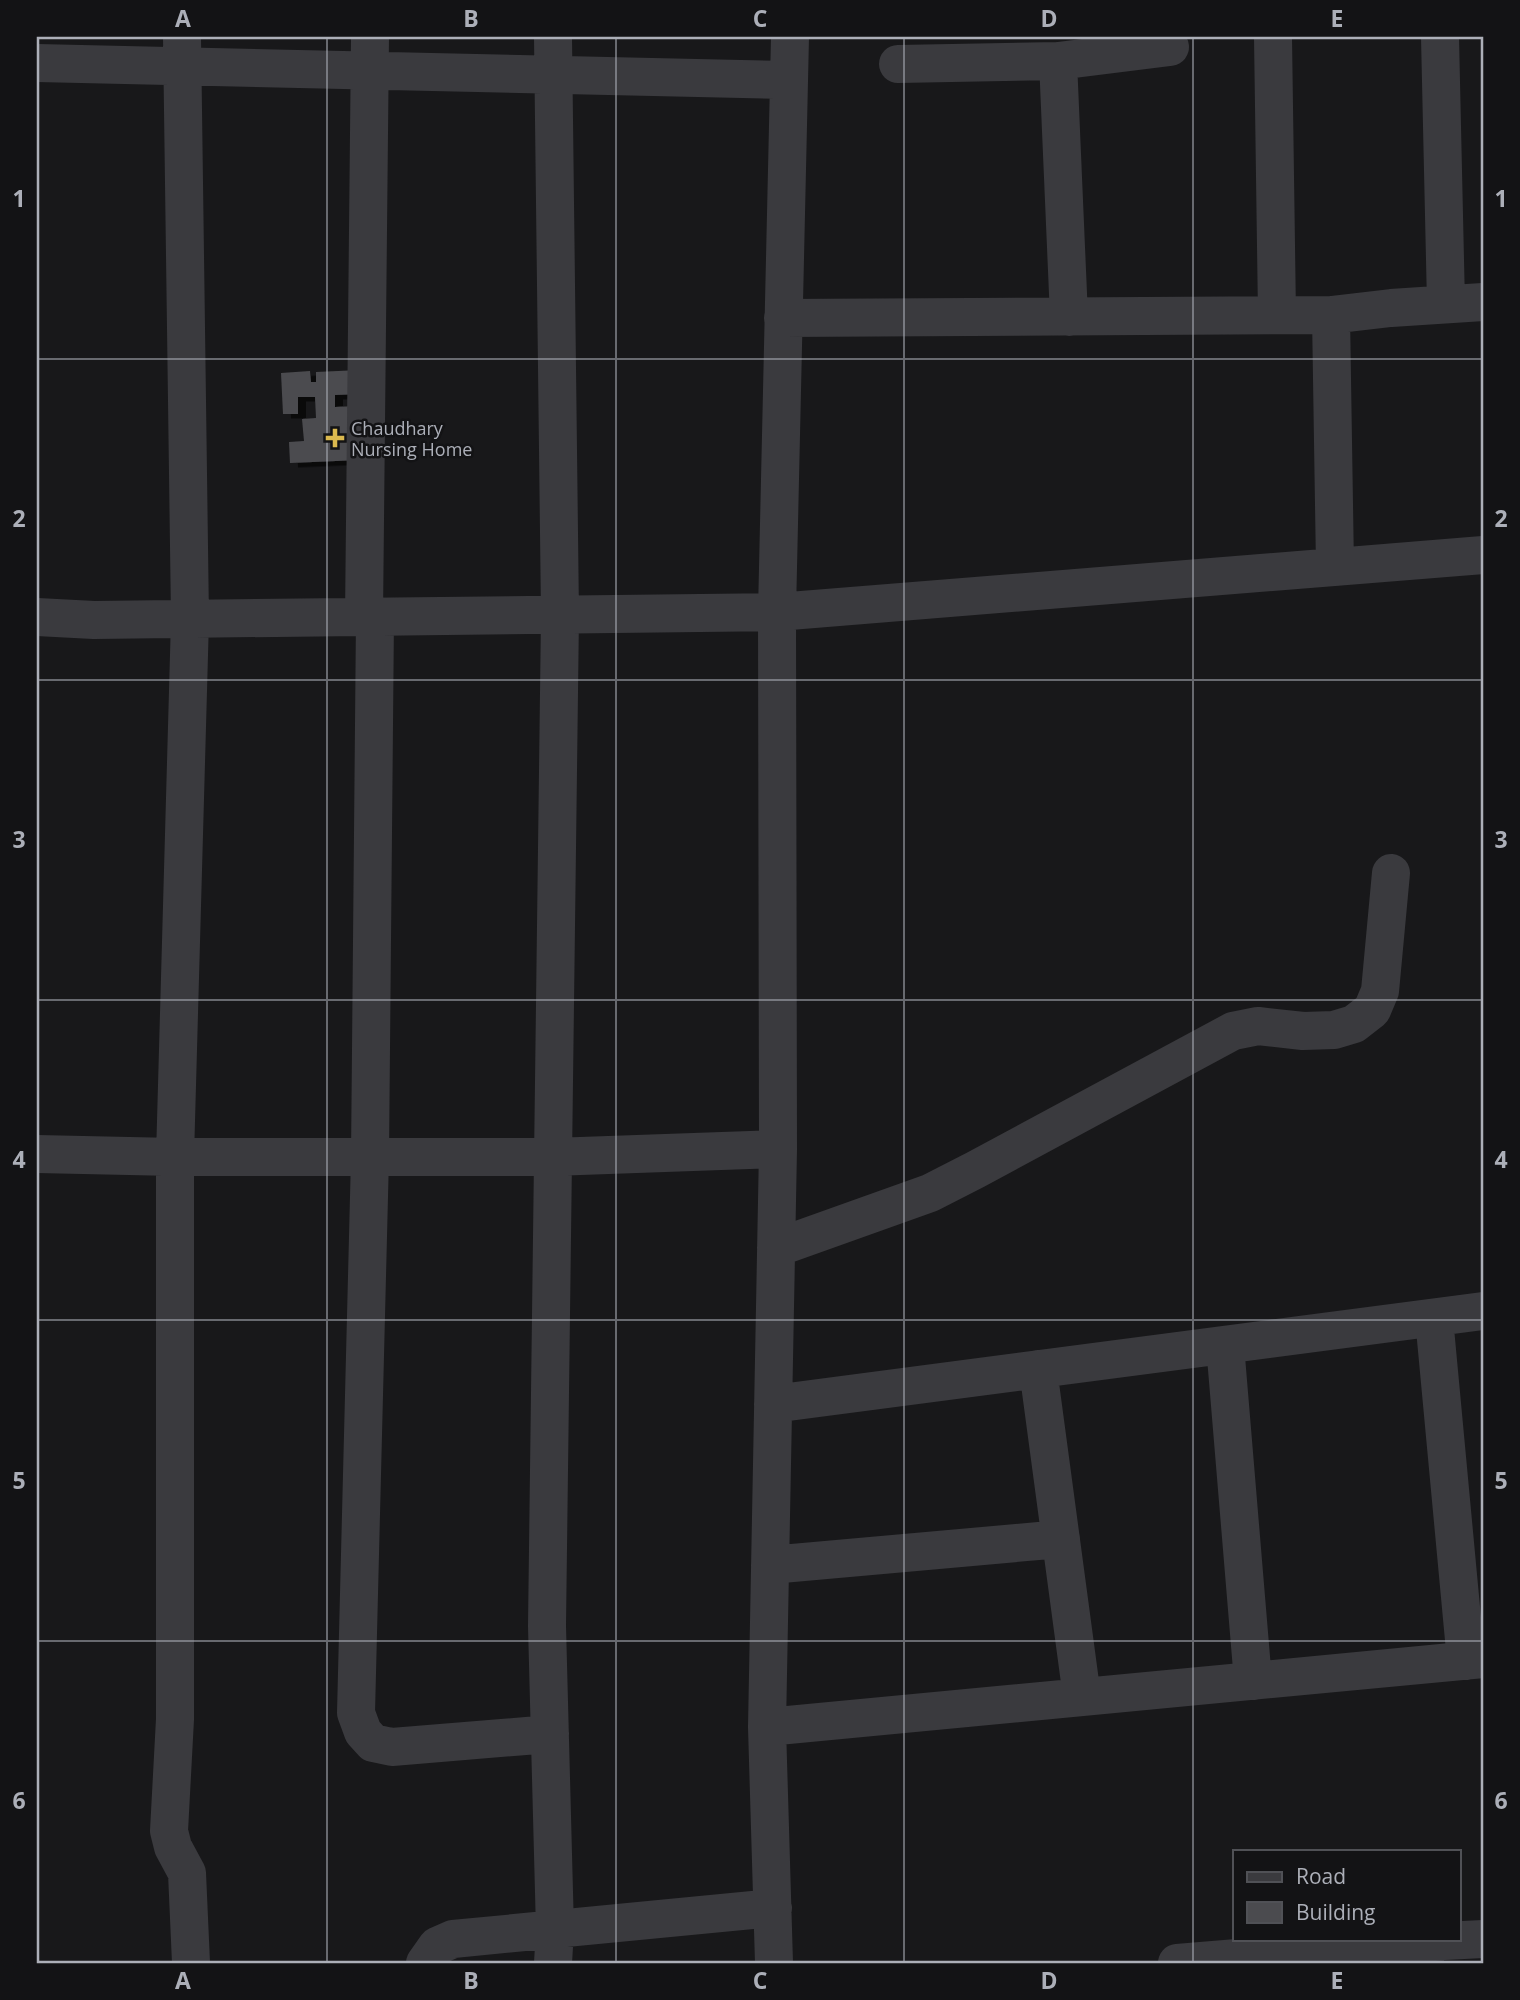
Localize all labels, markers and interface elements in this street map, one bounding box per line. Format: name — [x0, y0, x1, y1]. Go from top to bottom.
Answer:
text: A — [175, 2, 191, 34]
text: B — [463, 2, 479, 34]
text: C — [753, 2, 767, 34]
text: D — [1040, 2, 1058, 34]
text: E — [1331, 2, 1343, 34]
text: 1 — [12, 182, 26, 214]
text: 1 — [1494, 182, 1508, 214]
place label: Chaudhary Nursing Home — [351, 416, 472, 461]
marker: Chaudhary Nursing Home — [325, 428, 345, 448]
text: 2 — [12, 502, 26, 534]
text: 2 — [1494, 502, 1508, 534]
text: 3 — [12, 823, 26, 855]
text: 3 — [1494, 823, 1508, 855]
text: 4 — [12, 1143, 26, 1175]
text: 4 — [1494, 1143, 1508, 1175]
text: 5 — [12, 1464, 26, 1496]
text: 5 — [1494, 1464, 1508, 1496]
text: 6 — [12, 1784, 26, 1816]
text: 6 — [1494, 1784, 1508, 1816]
legend — [1233, 1850, 1460, 1940]
text: Road — [1296, 1862, 1346, 1890]
text: Building — [1296, 1898, 1375, 1926]
text: A — [175, 1964, 191, 1996]
text: B — [463, 1964, 479, 1996]
text: C — [753, 1964, 767, 1996]
text: D — [1040, 1964, 1058, 1996]
text: E — [1331, 1964, 1343, 1996]

